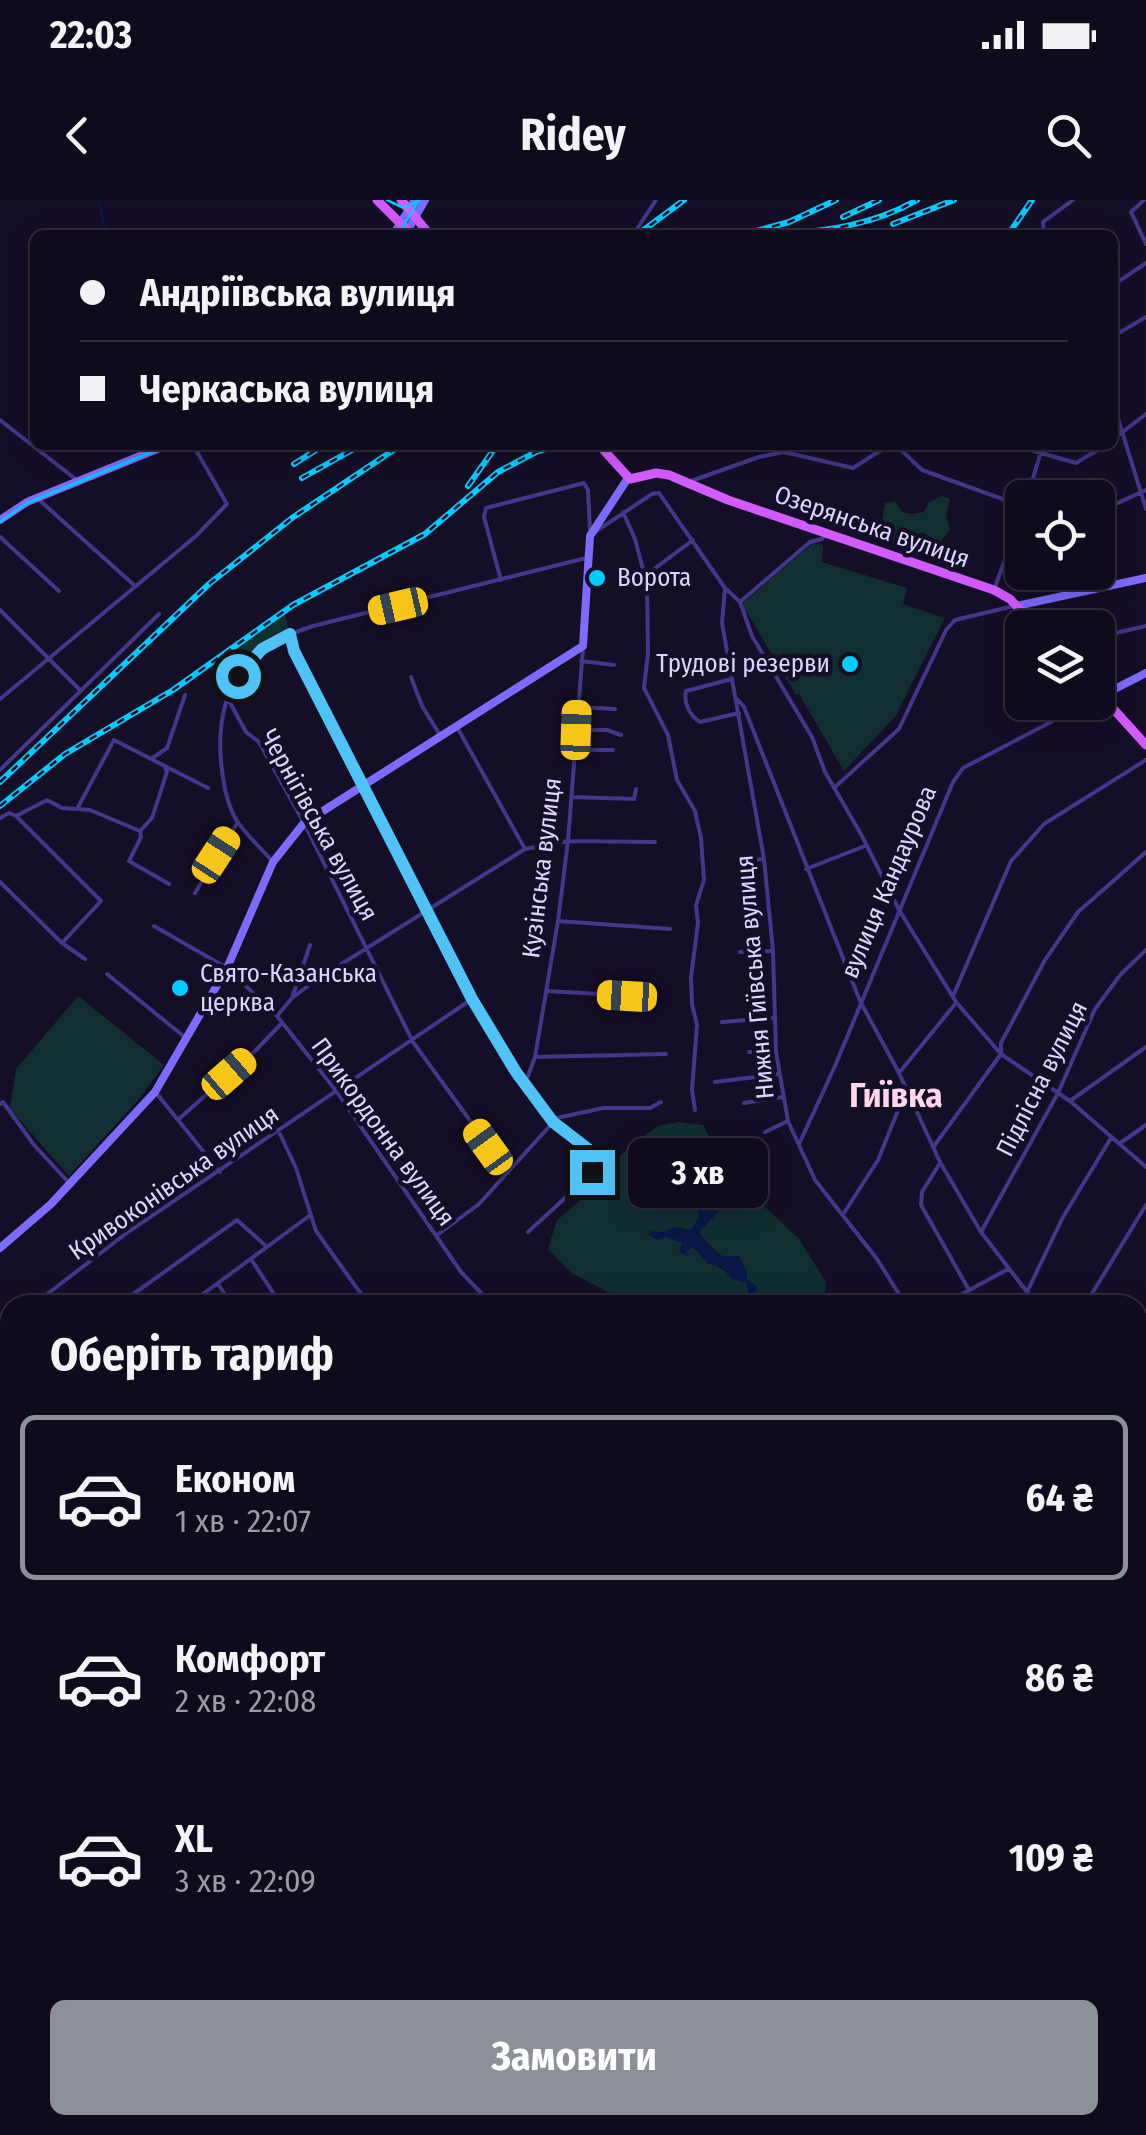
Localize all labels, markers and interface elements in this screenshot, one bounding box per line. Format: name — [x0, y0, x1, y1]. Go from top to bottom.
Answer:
text: 22:03 — [50, 12, 132, 58]
icon: back — [50, 108, 105, 163]
text: Ridey — [520, 108, 626, 162]
icon: search — [1041, 108, 1096, 163]
text: Андріївська вулиця — [140, 270, 455, 316]
text: Черкаська вулиця — [140, 366, 434, 412]
street label: Озерянська вулиця — [771, 480, 973, 574]
map controls — [1005, 480, 1115, 720]
button: locate — [1005, 480, 1115, 590]
place label: Ворота — [617, 563, 691, 593]
marker: Ворота — [586, 567, 608, 589]
car — [365, 585, 431, 627]
button: layers — [1005, 610, 1115, 720]
place label: Трудові резерви — [656, 649, 830, 679]
marker: Трудові резерви — [839, 653, 861, 675]
route start — [216, 654, 261, 699]
car — [560, 699, 592, 761]
street label: Чернігівська вулиця — [254, 724, 384, 926]
street label: Кузінська вулиця — [516, 776, 568, 960]
street label: вулиця Кандаурова — [835, 781, 943, 983]
car — [187, 822, 245, 888]
street label: Нижня Гиївська вулиця — [729, 854, 781, 1100]
place label: Свято-Казанська церква — [200, 959, 377, 1018]
marker: Свято-Казанська церква — [169, 977, 191, 999]
car — [596, 979, 658, 1013]
street label: Підлісна вулиця — [990, 996, 1094, 1162]
street label: Прикордонна вулиця — [305, 1032, 461, 1232]
car — [197, 1043, 261, 1105]
district label: Гиївка — [849, 1074, 943, 1116]
street label: Кривоконівська вулиця — [63, 1099, 285, 1267]
car — [458, 1114, 518, 1180]
callout: 3 хв — [627, 1137, 767, 1207]
route end — [570, 1150, 615, 1195]
text: 3 хв — [672, 1154, 725, 1192]
text: Оберіть тариф — [50, 1328, 334, 1382]
icon: car — [55, 1453, 145, 1543]
text: Економ — [175, 1456, 295, 1502]
text: 64 ₴ — [1026, 1475, 1093, 1521]
text: 1 хв · 22:07 — [175, 1502, 311, 1540]
icon: car — [55, 1633, 145, 1723]
text: Комфорт — [175, 1636, 325, 1682]
text: 86 ₴ — [1025, 1655, 1093, 1701]
text: 2 хв · 22:08 — [175, 1682, 316, 1720]
icon: car — [55, 1813, 145, 1903]
text: XL — [175, 1816, 213, 1862]
text: 109 ₴ — [1009, 1835, 1093, 1881]
text: 3 хв · 22:09 — [175, 1862, 316, 1900]
button: Замовити — [50, 2000, 1098, 2115]

